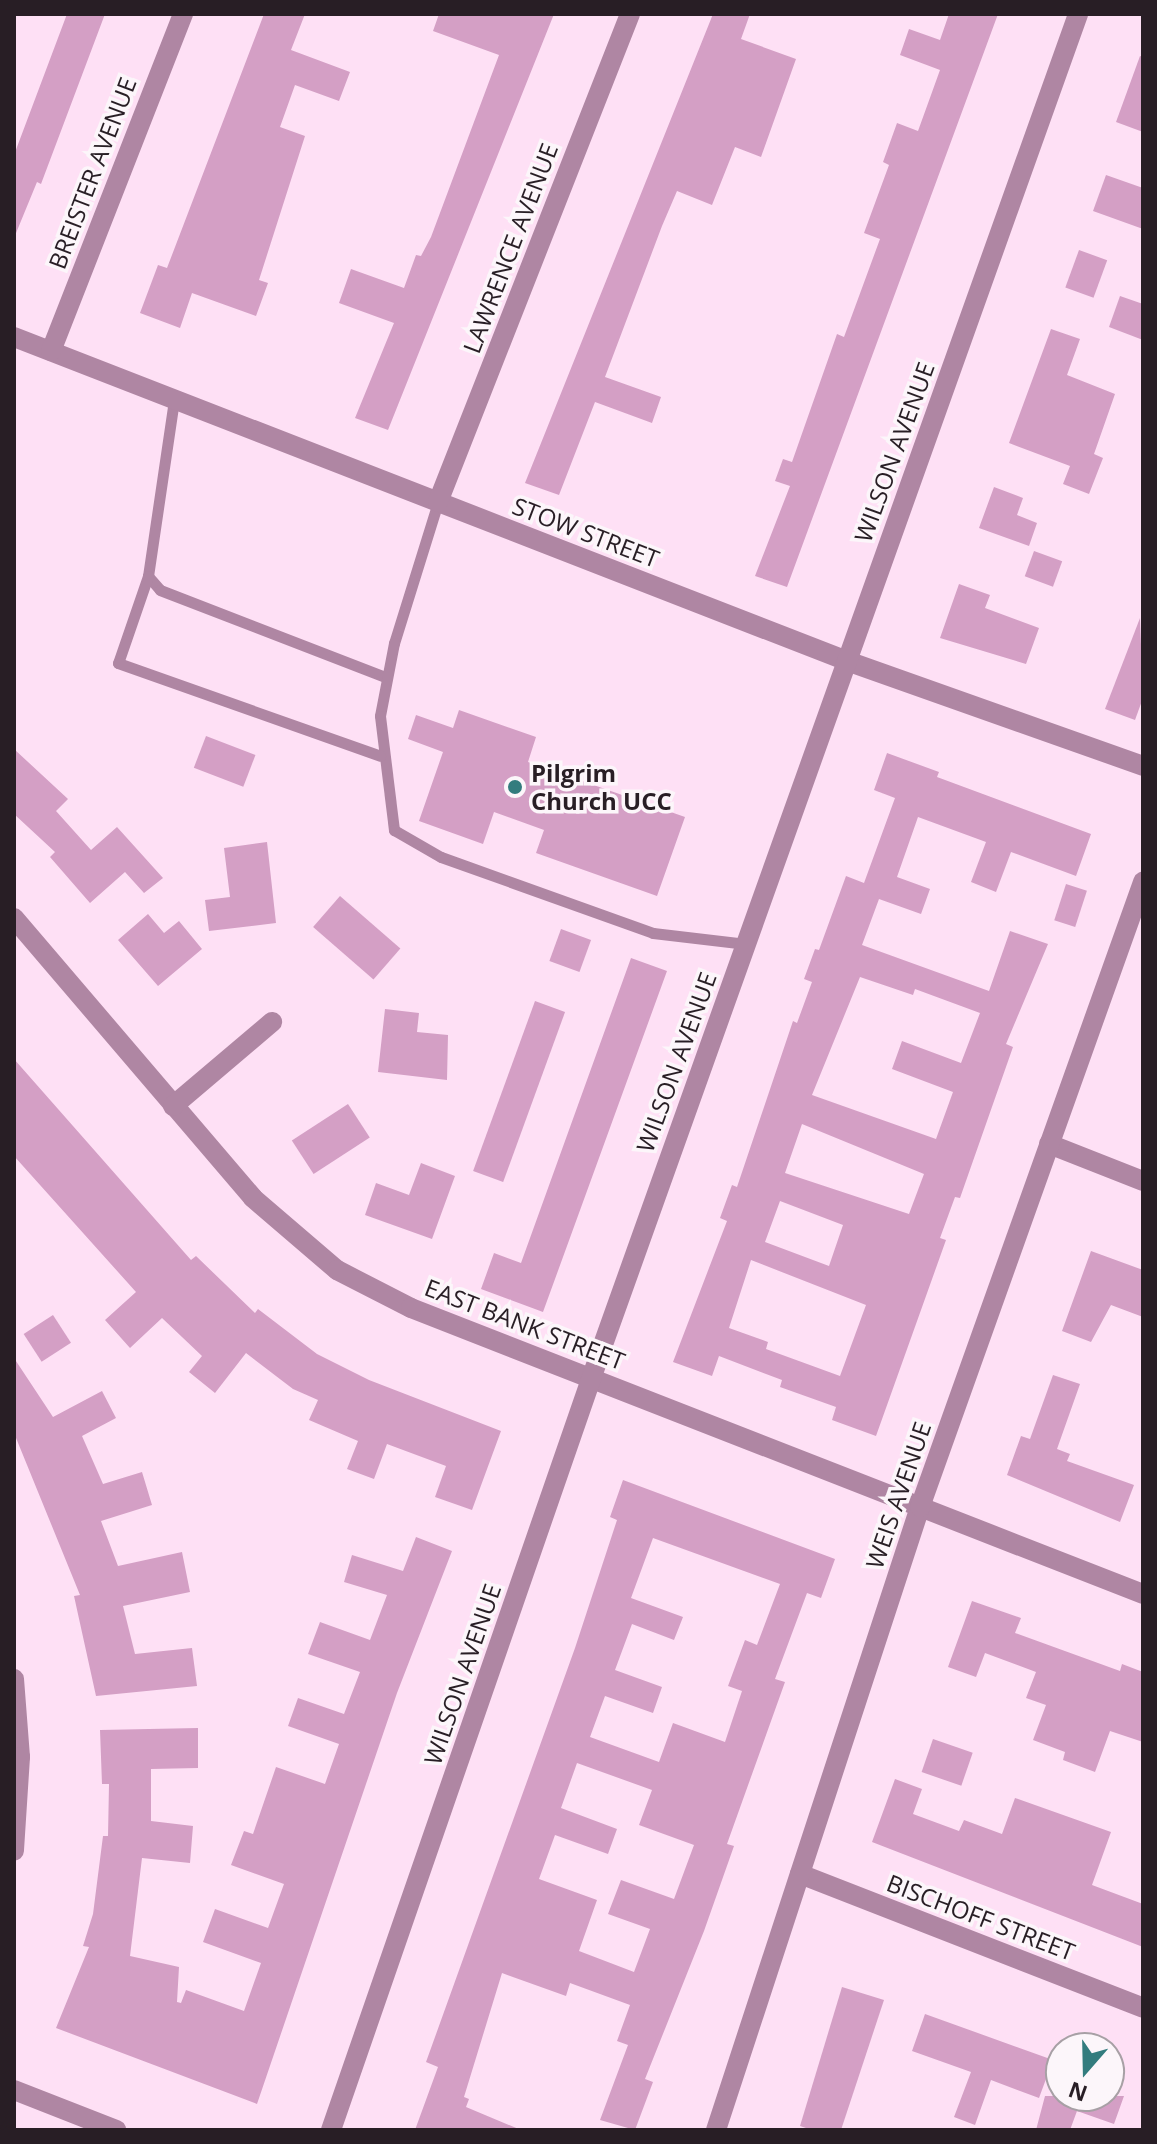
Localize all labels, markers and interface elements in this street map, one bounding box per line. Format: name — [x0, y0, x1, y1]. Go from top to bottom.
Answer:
street label: BREISTER AVENUE — [42, 73, 142, 273]
street label: LAWRENCE AVENUE — [457, 139, 563, 357]
street label: WILSON AVENUE — [848, 358, 940, 546]
street label: STOW STREET — [509, 491, 663, 573]
place label: Pilgrim Church UCC — [531, 759, 672, 815]
marker: Pilgrim Church UCC — [506, 778, 524, 796]
street label: WILSON AVENUE — [630, 968, 722, 1156]
street label: EAST BANK STREET — [421, 1273, 629, 1375]
street label: WEIS AVENUE — [859, 1418, 937, 1572]
street label: WILSON AVENUE — [418, 1580, 506, 1768]
street label: BISCHOFF STREET — [883, 1868, 1079, 1966]
north arrow — [1045, 2032, 1125, 2112]
text: N — [1064, 2076, 1091, 2110]

